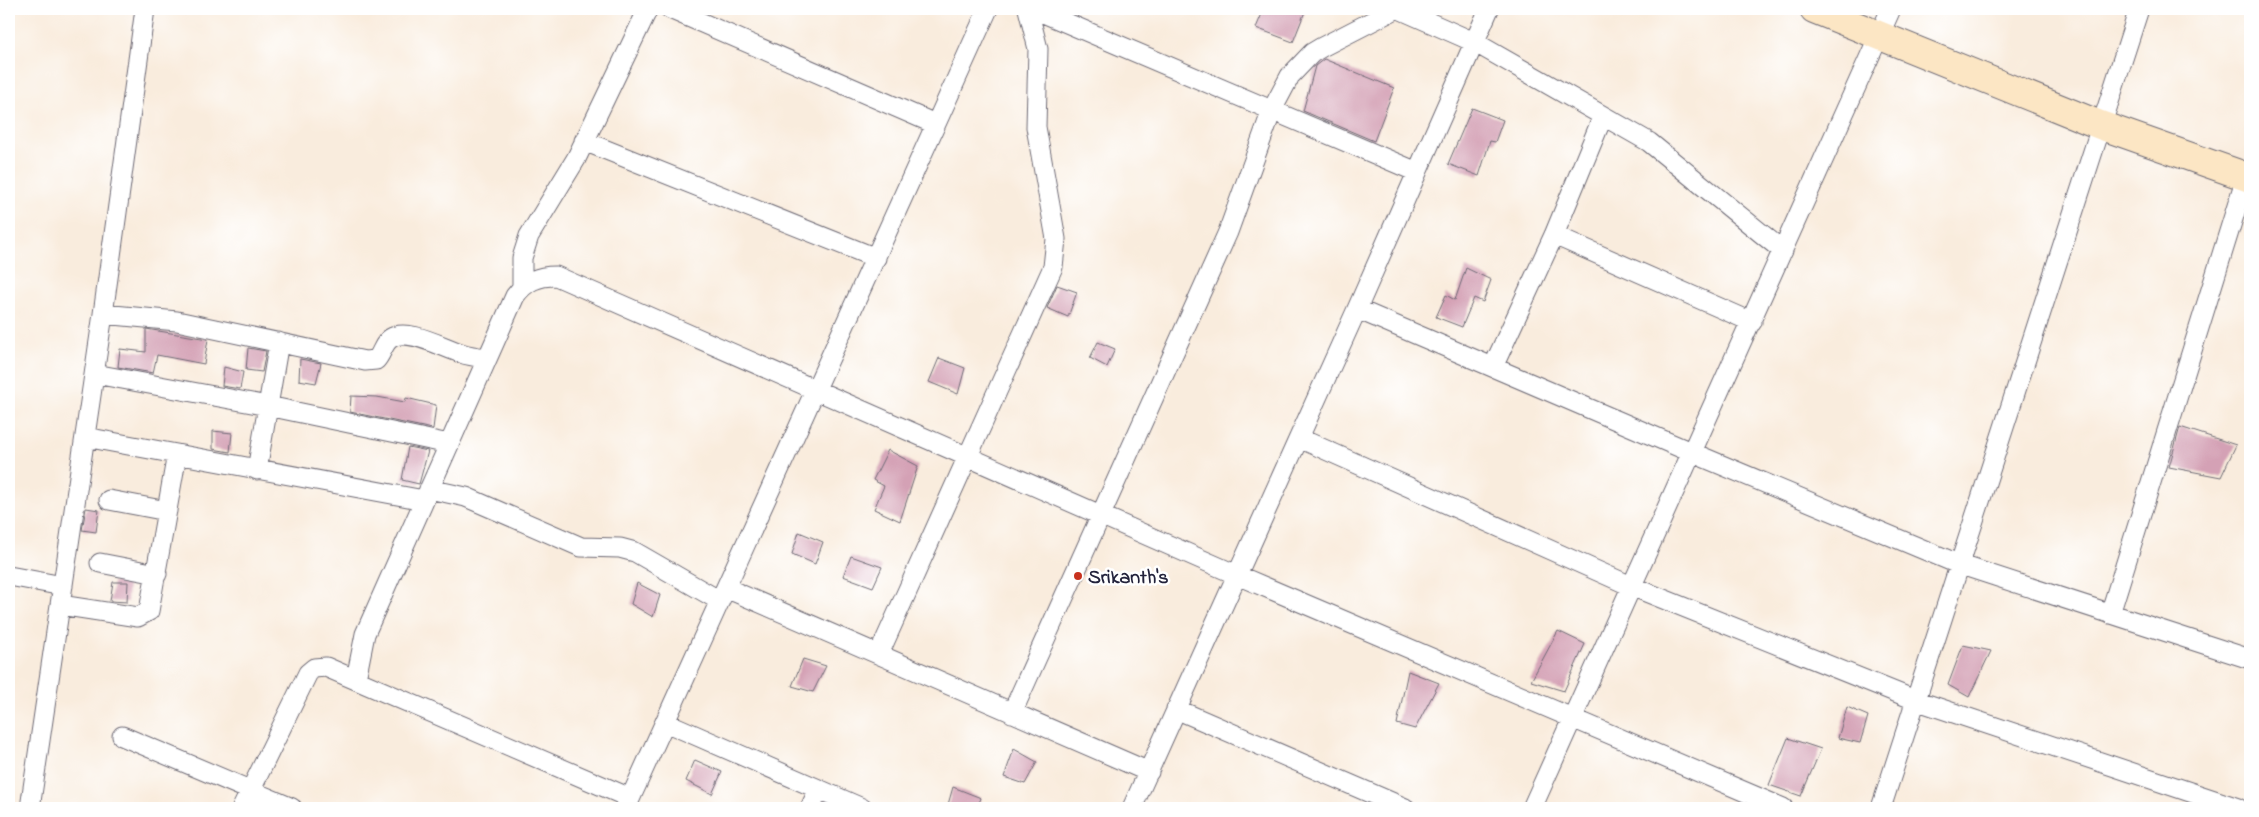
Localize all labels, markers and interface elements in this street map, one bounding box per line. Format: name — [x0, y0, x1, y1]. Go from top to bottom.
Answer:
place label: Srikanth's — [1088, 564, 1169, 593]
marker: Srikanth's — [1072, 570, 1084, 582]

